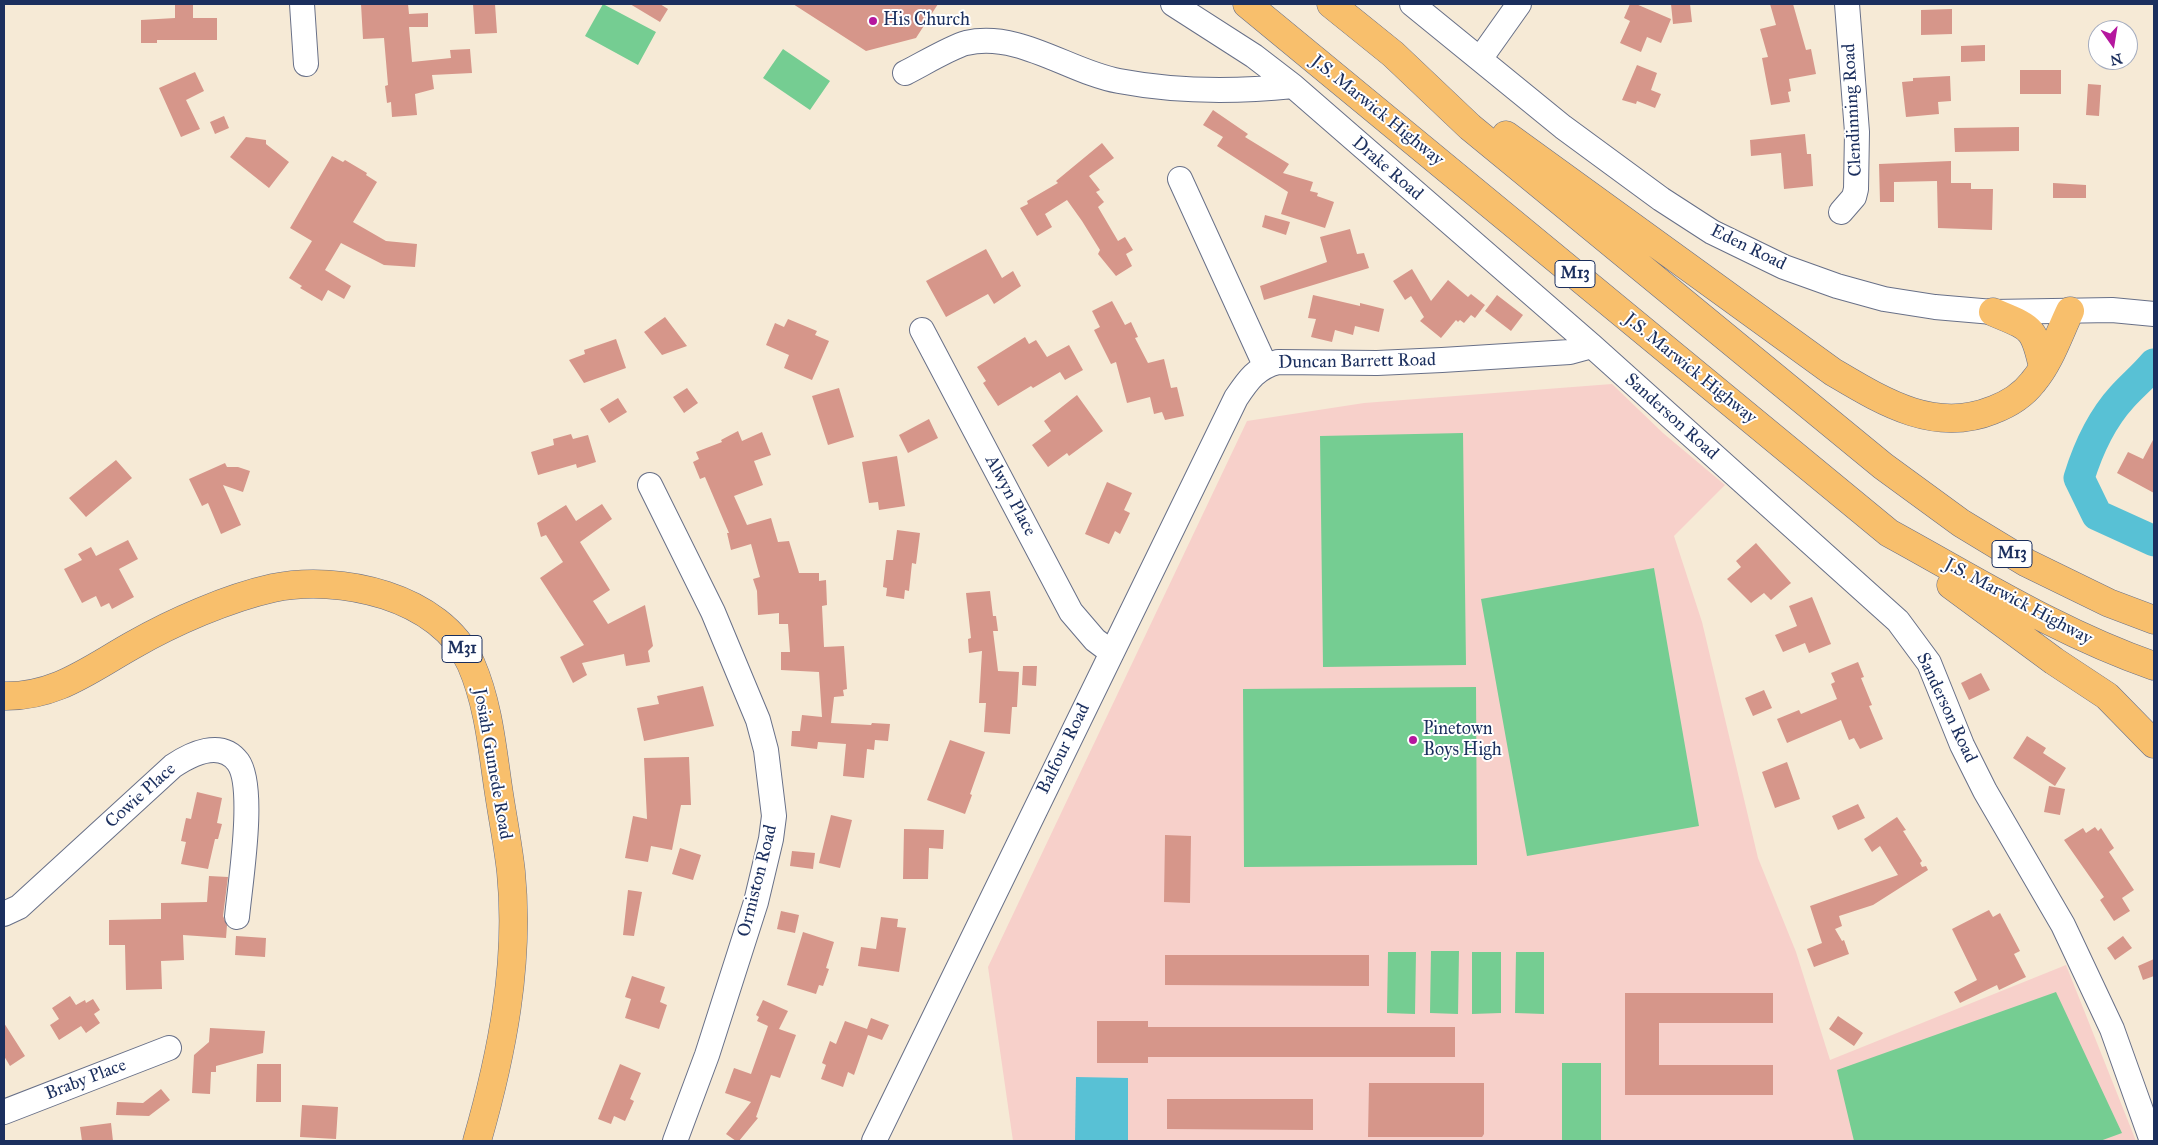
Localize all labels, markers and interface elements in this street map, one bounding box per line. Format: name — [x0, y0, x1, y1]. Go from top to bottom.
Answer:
place label: His Church — [883, 10, 970, 32]
marker: His Church — [867, 15, 879, 27]
north arrow — [2088, 20, 2138, 70]
street label: Clendinning Road — [1839, 43, 1867, 177]
text: N — [2109, 50, 2124, 69]
street label: J.S. Marwick Highway — [1306, 51, 1448, 171]
street label: Drake Road — [1347, 132, 1427, 206]
street label: Eden Road — [1707, 220, 1789, 276]
road number: M13 — [1555, 260, 1595, 288]
street label: J.S. Marwick Highway — [1619, 309, 1761, 429]
street label: Duncan Barrett Road — [1278, 350, 1436, 374]
street label: Sanderson Road — [1620, 369, 1722, 465]
street label: Alwyn Place — [980, 452, 1040, 540]
road number: M13 — [1992, 540, 2032, 568]
street label: J.S. Marwick Highway — [1940, 554, 2096, 650]
road number: M31 — [442, 636, 482, 662]
street label: Sanderson Road — [1911, 650, 1981, 766]
street label: Josiah Gumede Road — [468, 687, 516, 841]
street label: Balfour Road — [1033, 700, 1095, 798]
place label: Pinetown Boys High — [1423, 719, 1502, 762]
marker: Pinetown Boys High — [1407, 734, 1419, 746]
street label: Cowie Place — [101, 759, 181, 833]
street label: Ormiston Road — [734, 823, 782, 939]
street label: Braby Place — [43, 1055, 129, 1105]

